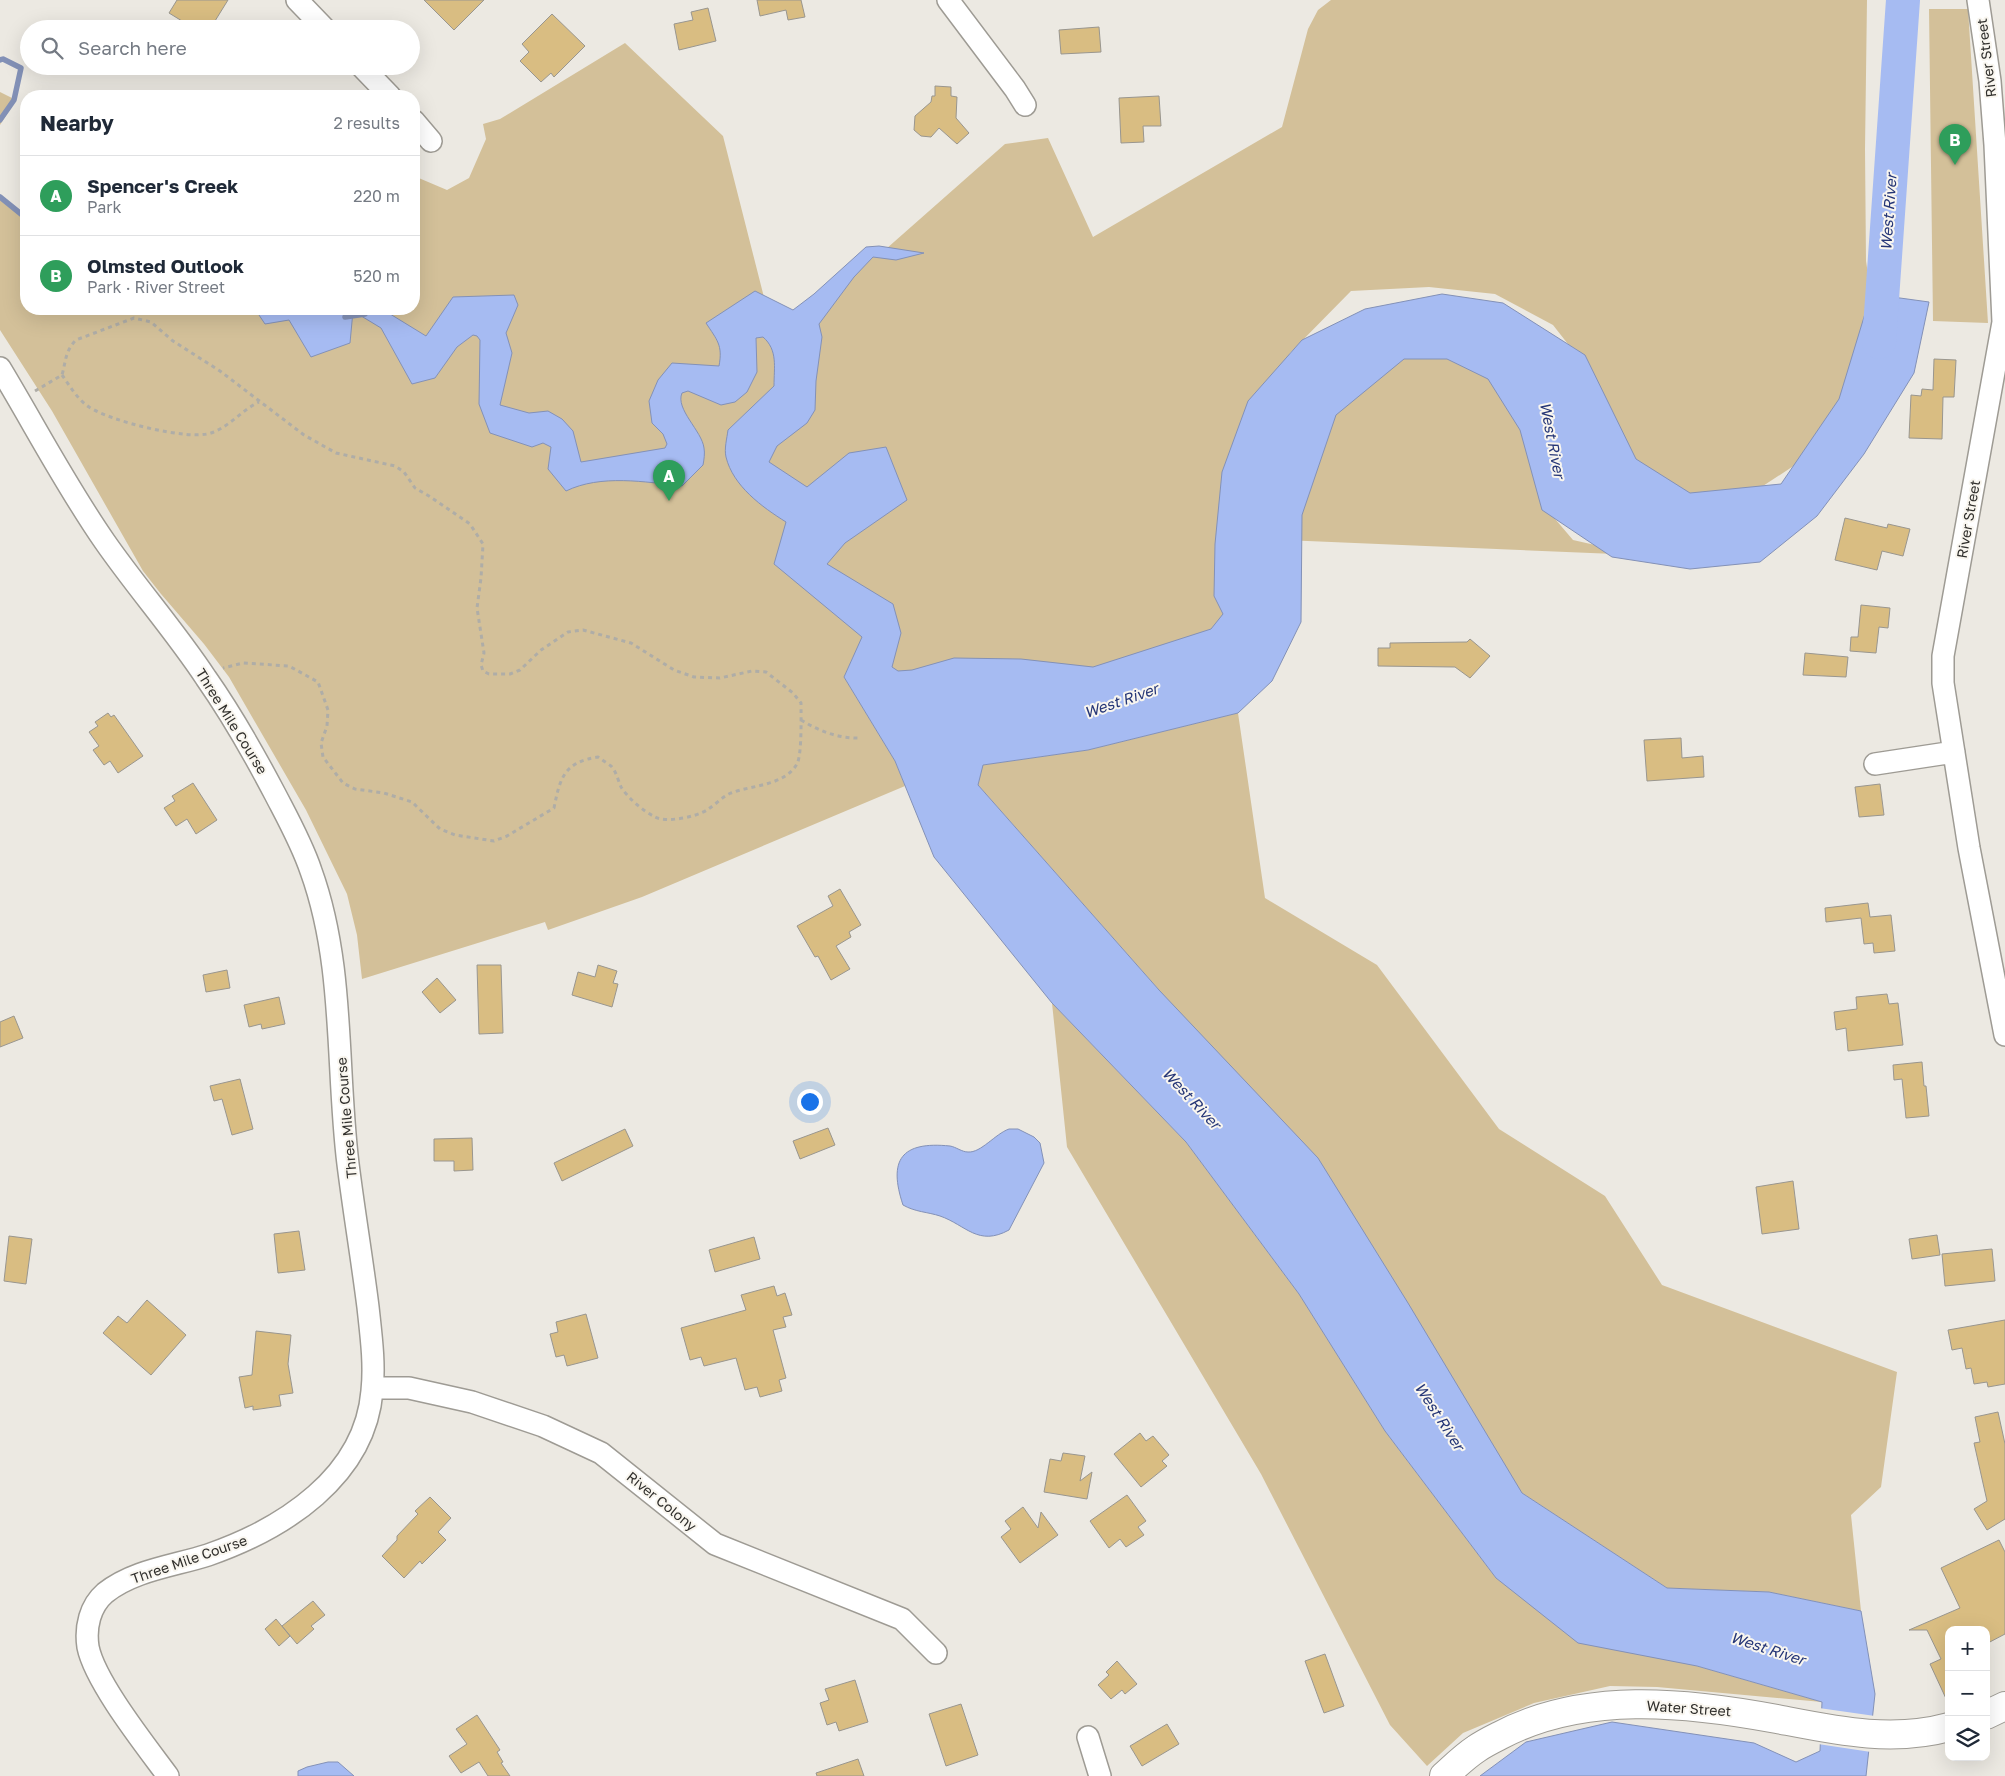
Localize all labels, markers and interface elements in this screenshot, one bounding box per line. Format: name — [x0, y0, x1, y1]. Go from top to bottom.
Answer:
street label: River Street — [1973, 18, 1999, 98]
search box — [20, 20, 420, 75]
icon: search — [38, 34, 66, 62]
text: Search here — [78, 36, 187, 59]
text: Nearby — [40, 110, 114, 136]
text: 2 results — [334, 113, 400, 133]
pin: B — [1939, 124, 1971, 165]
water label: West River — [1876, 171, 1900, 251]
text: Spencer's Creek — [87, 174, 238, 197]
text: A — [50, 186, 62, 206]
text: 220 m — [353, 186, 400, 206]
text: Park — [87, 197, 122, 217]
text: Olmsted Outlook — [87, 254, 244, 277]
text: B — [50, 266, 62, 286]
text: 520 m — [353, 266, 400, 286]
text: Park · River Street — [87, 277, 225, 297]
water label: West River — [1537, 400, 1570, 482]
pin: A — [653, 460, 685, 501]
street label: River Street — [1953, 478, 1983, 560]
street label: Three Mile Course — [193, 665, 271, 777]
water label: West River — [1082, 678, 1162, 721]
street label: Three Mile Course — [332, 1057, 360, 1179]
water label: West River — [1159, 1064, 1226, 1134]
your location — [797, 1089, 823, 1115]
water label: West River — [1411, 1379, 1470, 1455]
street label: River Colony — [624, 1468, 700, 1534]
street label: Three Mile Course — [129, 1531, 249, 1587]
map controls — [1945, 1626, 1990, 1761]
button: + — [1945, 1626, 1990, 1671]
water label: West River — [1729, 1628, 1809, 1669]
button: − — [1945, 1671, 1990, 1716]
street label: Water Street — [1646, 1697, 1732, 1719]
button: layers — [1945, 1716, 1990, 1761]

